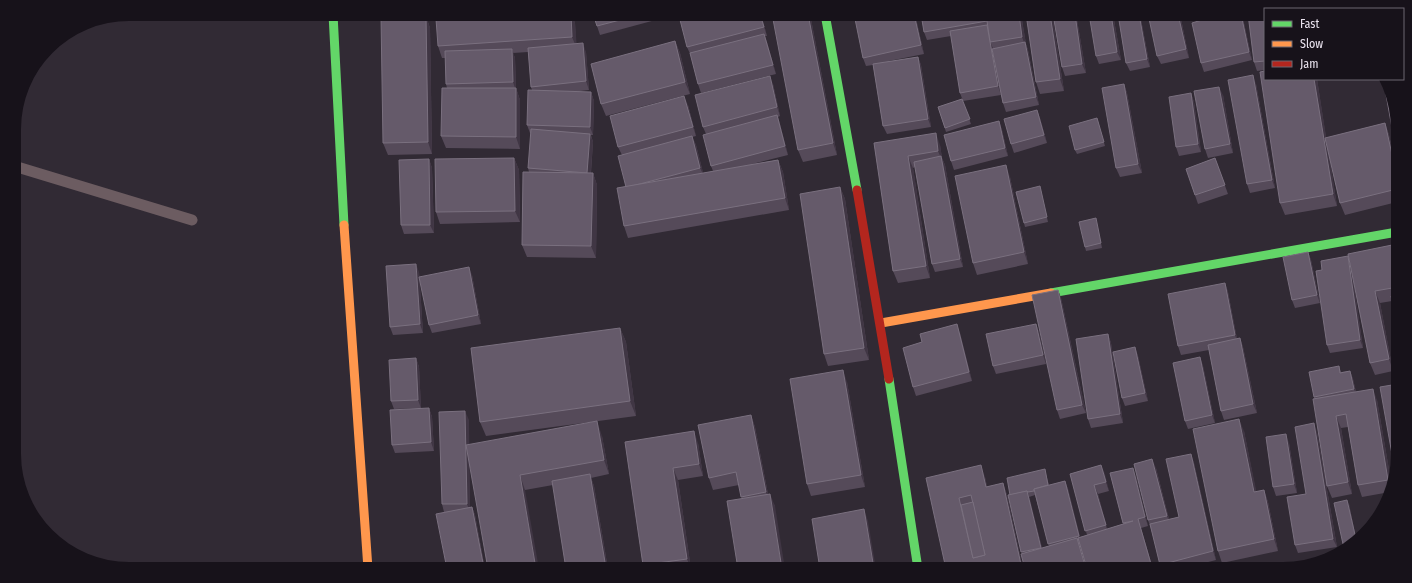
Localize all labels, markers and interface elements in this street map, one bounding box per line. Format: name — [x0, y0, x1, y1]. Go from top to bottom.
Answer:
legend — [1264, 8, 1404, 80]
text: Fast — [1300, 17, 1319, 31]
text: Slow — [1300, 37, 1323, 51]
text: Jam — [1300, 57, 1318, 71]

